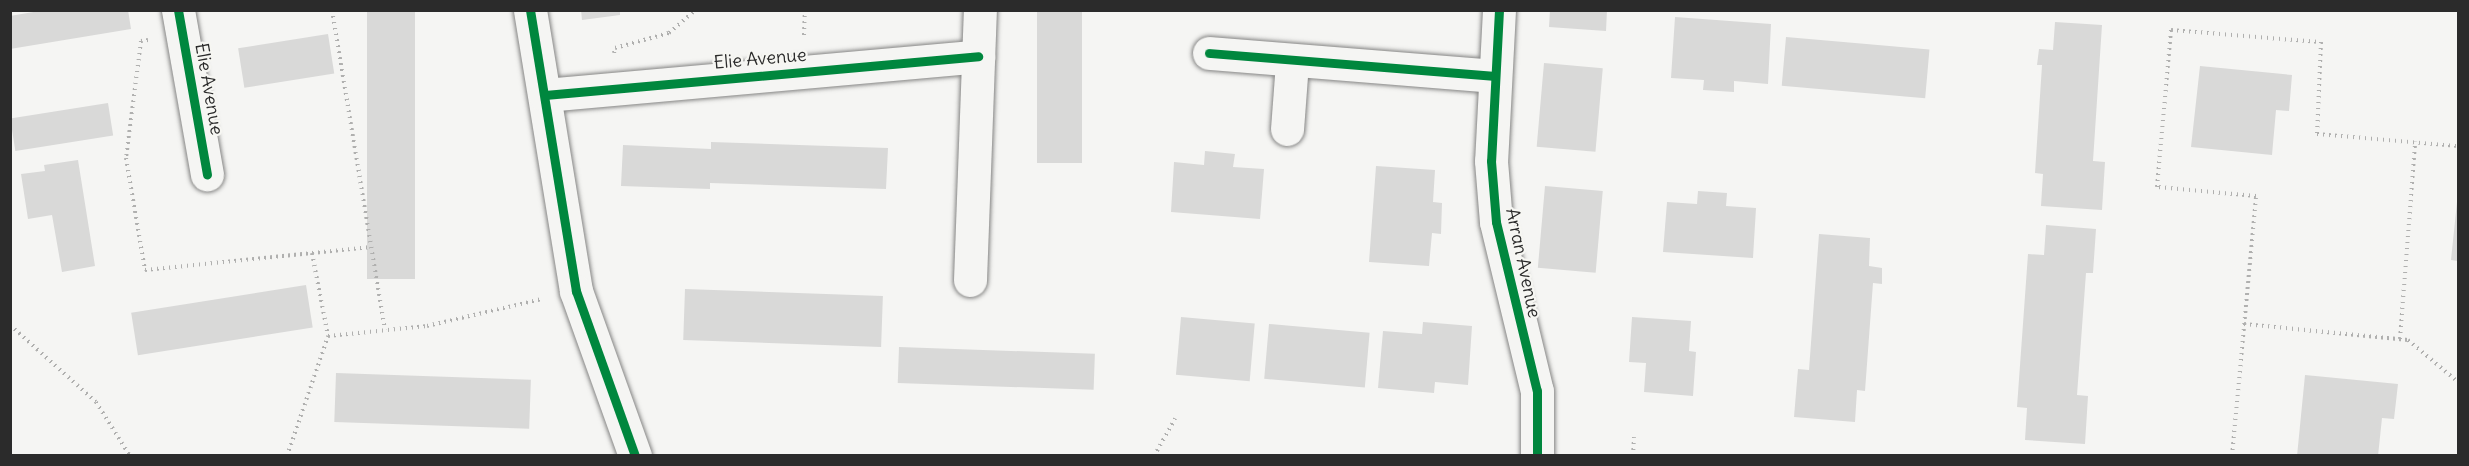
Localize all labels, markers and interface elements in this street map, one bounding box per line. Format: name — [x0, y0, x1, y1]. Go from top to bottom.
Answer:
street label: Elie Avenue — [190, 41, 228, 137]
street label: Elie Avenue — [713, 44, 807, 74]
street label: Arran Avenue — [1501, 206, 1545, 320]

